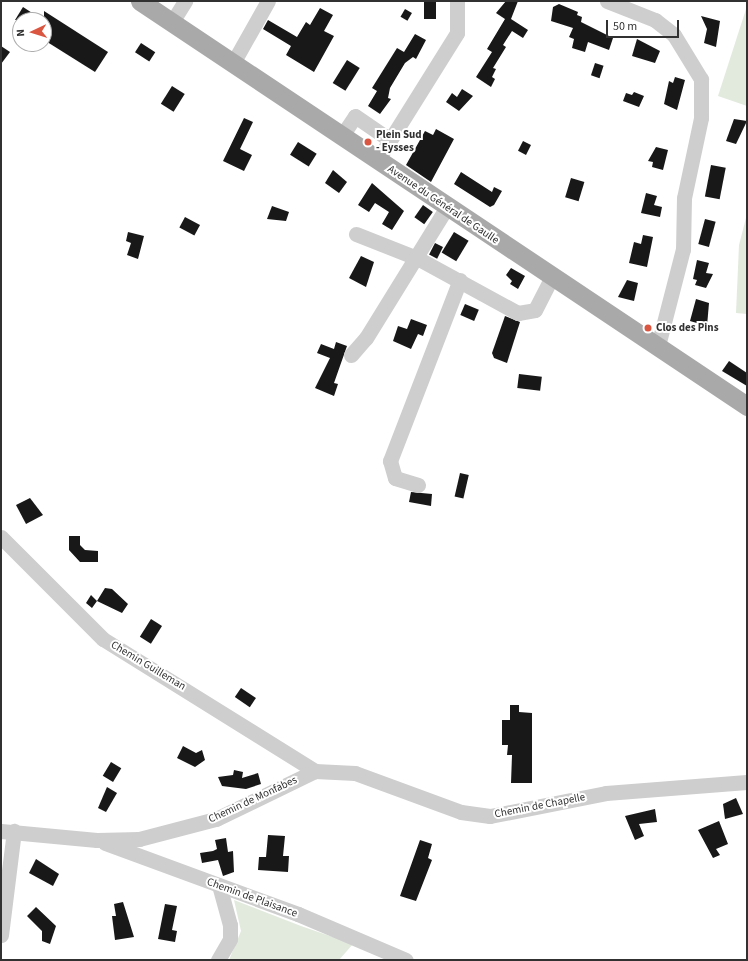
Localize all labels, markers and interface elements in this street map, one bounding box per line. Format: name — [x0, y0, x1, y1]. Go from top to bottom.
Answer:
north arrow — [12, 12, 52, 52]
scale bar — [608, 12, 681, 38]
text: 50 m — [613, 18, 637, 35]
text: N — [13, 29, 28, 37]
place label: Plein Sud - Eysses — [376, 129, 422, 155]
marker: Plein Sud - Eysses — [363, 137, 373, 147]
street label: Avenue du Général de Gaulle — [385, 163, 501, 247]
place label: Clos des Pins — [656, 321, 719, 335]
marker: Clos des Pins — [643, 323, 653, 333]
street label: Chemin Guilleman — [108, 638, 188, 694]
street label: Chemin de Monfabes — [207, 774, 299, 826]
street label: Chemin de Chapelle — [494, 791, 586, 821]
street label: Chemin de Plaisance — [205, 876, 299, 920]

